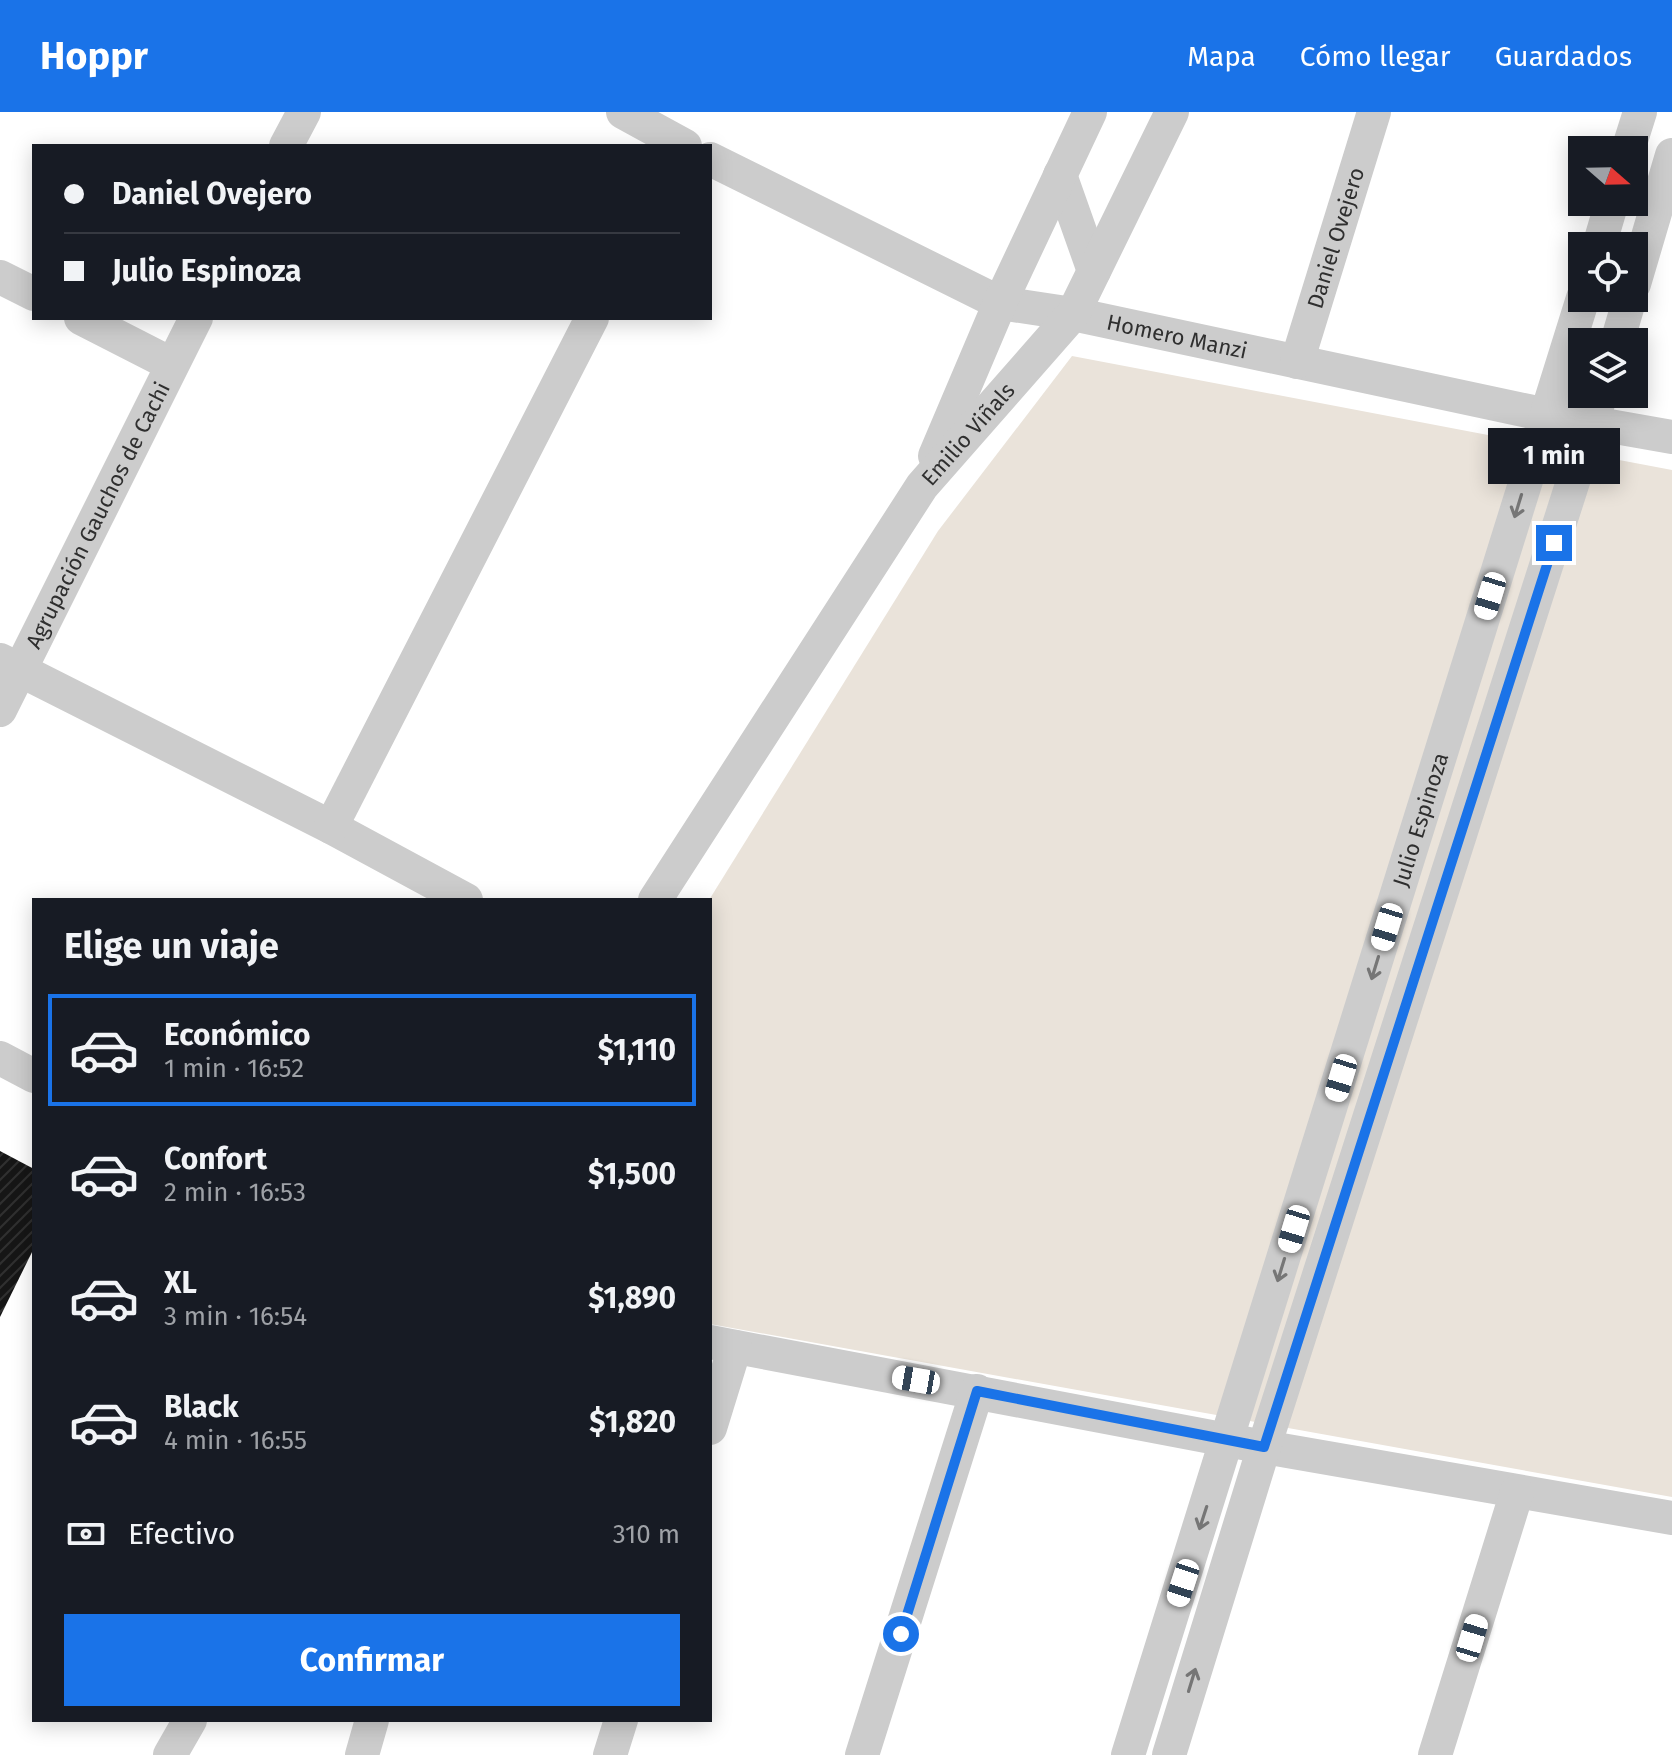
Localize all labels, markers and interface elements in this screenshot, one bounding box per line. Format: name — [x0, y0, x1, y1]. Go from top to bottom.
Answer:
text: Hoppr — [40, 33, 148, 79]
text: Mapa — [1187, 40, 1256, 73]
text: Cómo llegar — [1300, 40, 1451, 73]
text: Guardados — [1495, 40, 1632, 73]
north arrow — [1568, 136, 1648, 216]
map controls — [1568, 136, 1648, 408]
street label: Daniel Ovejero — [1301, 164, 1370, 312]
text: Daniel Ovejero — [112, 176, 312, 212]
button: locate — [1568, 232, 1648, 312]
text: Julio Espinoza — [112, 253, 301, 289]
street label: Homero Manzi — [1104, 308, 1250, 364]
button: layers — [1568, 328, 1648, 408]
street label: Agrupación Gauchos de Cachi — [20, 377, 175, 653]
street label: Emilio Viñals — [915, 377, 1020, 491]
callout: 1 min — [1488, 427, 1620, 483]
text: 1 min — [1523, 440, 1585, 471]
one-way arrow — [1510, 493, 1525, 519]
route end — [1536, 525, 1572, 561]
car — [1472, 570, 1508, 622]
street label: Julio Espinoza — [1387, 749, 1454, 890]
car — [1369, 901, 1405, 953]
text: Elige un viaje — [64, 924, 279, 968]
one-way arrow — [1366, 956, 1381, 981]
icon: car — [68, 1014, 140, 1086]
text: Económico — [164, 1017, 310, 1053]
text: $1,110 — [598, 1032, 676, 1068]
car — [1323, 1052, 1359, 1104]
text: 1 min · 16:52 — [164, 1053, 304, 1084]
icon: car — [68, 1138, 140, 1210]
text: Confort — [164, 1141, 267, 1177]
text: $1,500 — [588, 1156, 676, 1192]
text: 2 min · 16:53 — [164, 1177, 306, 1208]
car — [1276, 1203, 1312, 1255]
one-way arrow — [1273, 1257, 1288, 1283]
icon: car — [68, 1262, 140, 1334]
text: XL — [164, 1265, 197, 1301]
text: $1,890 — [588, 1280, 676, 1316]
text: 3 min · 16:54 — [164, 1301, 307, 1332]
car — [890, 1364, 942, 1396]
icon: car — [68, 1386, 140, 1458]
text: Black — [164, 1389, 239, 1425]
text: $1,820 — [589, 1404, 676, 1440]
text: 4 min · 16:55 — [164, 1425, 307, 1456]
one-way arrow — [1195, 1505, 1210, 1531]
icon: cash — [64, 1512, 108, 1556]
text: Efectivo — [128, 1516, 235, 1552]
text: 310 m — [613, 1519, 680, 1550]
car — [1164, 1556, 1202, 1610]
car — [1454, 1612, 1490, 1664]
button: Confirmar — [64, 1614, 680, 1706]
route start — [883, 1616, 919, 1652]
one-way arrow — [1185, 1668, 1200, 1694]

